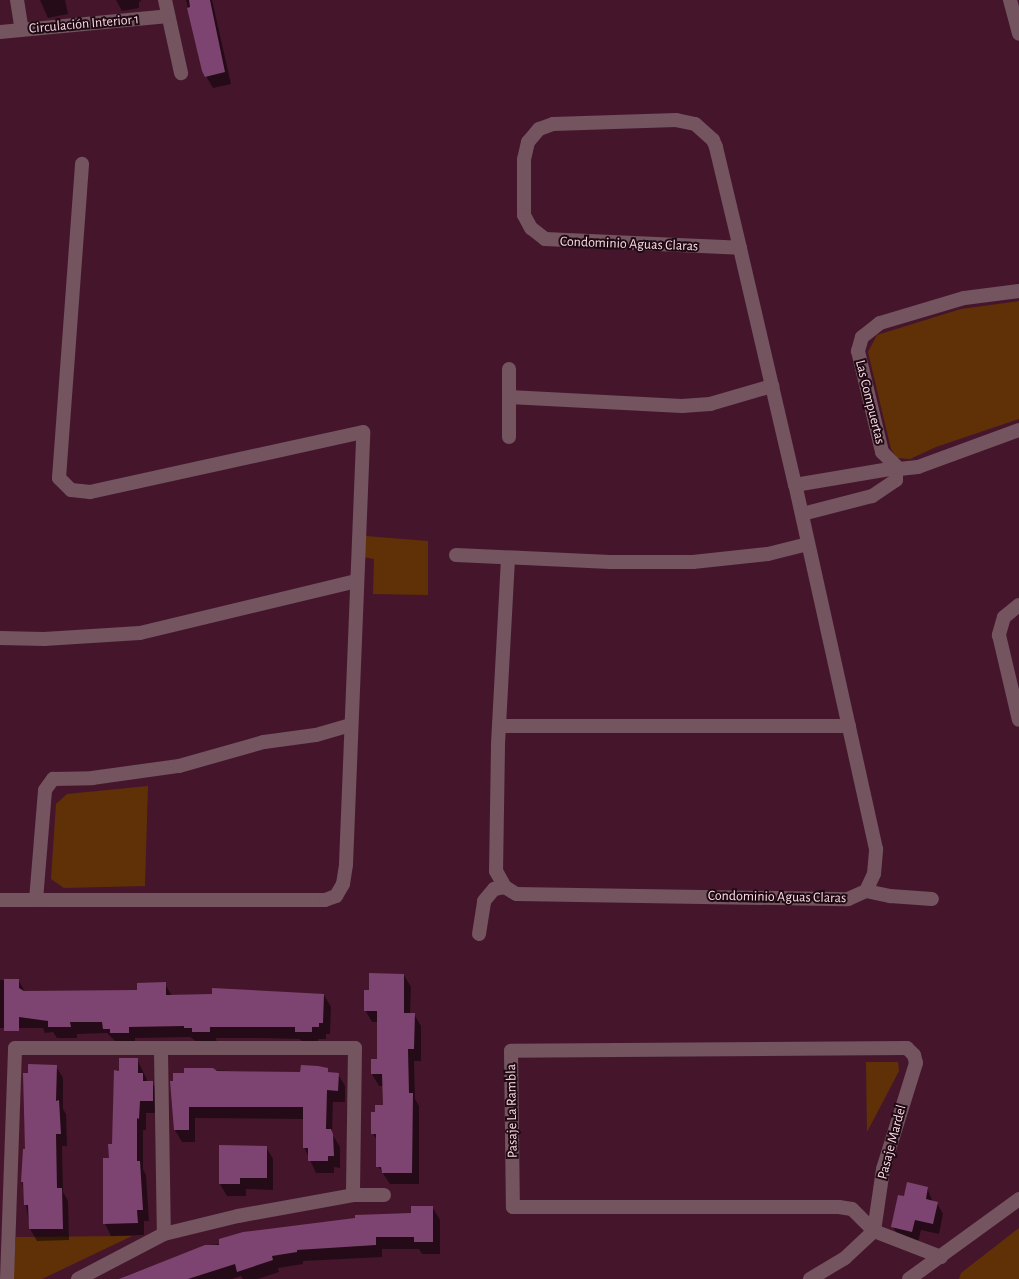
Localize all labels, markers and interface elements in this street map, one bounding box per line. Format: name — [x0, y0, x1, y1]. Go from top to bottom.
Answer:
street label: Circulación Interior 1 — [28, 11, 140, 37]
street label: Condominio Aguas Claras — [560, 233, 698, 255]
street label: Las Compuertas — [851, 358, 889, 446]
street label: Condominio Aguas Claras — [708, 887, 846, 907]
street label: Pasaje La Rambla — [503, 1064, 521, 1158]
street label: Pasaje Mardel — [874, 1103, 910, 1181]

